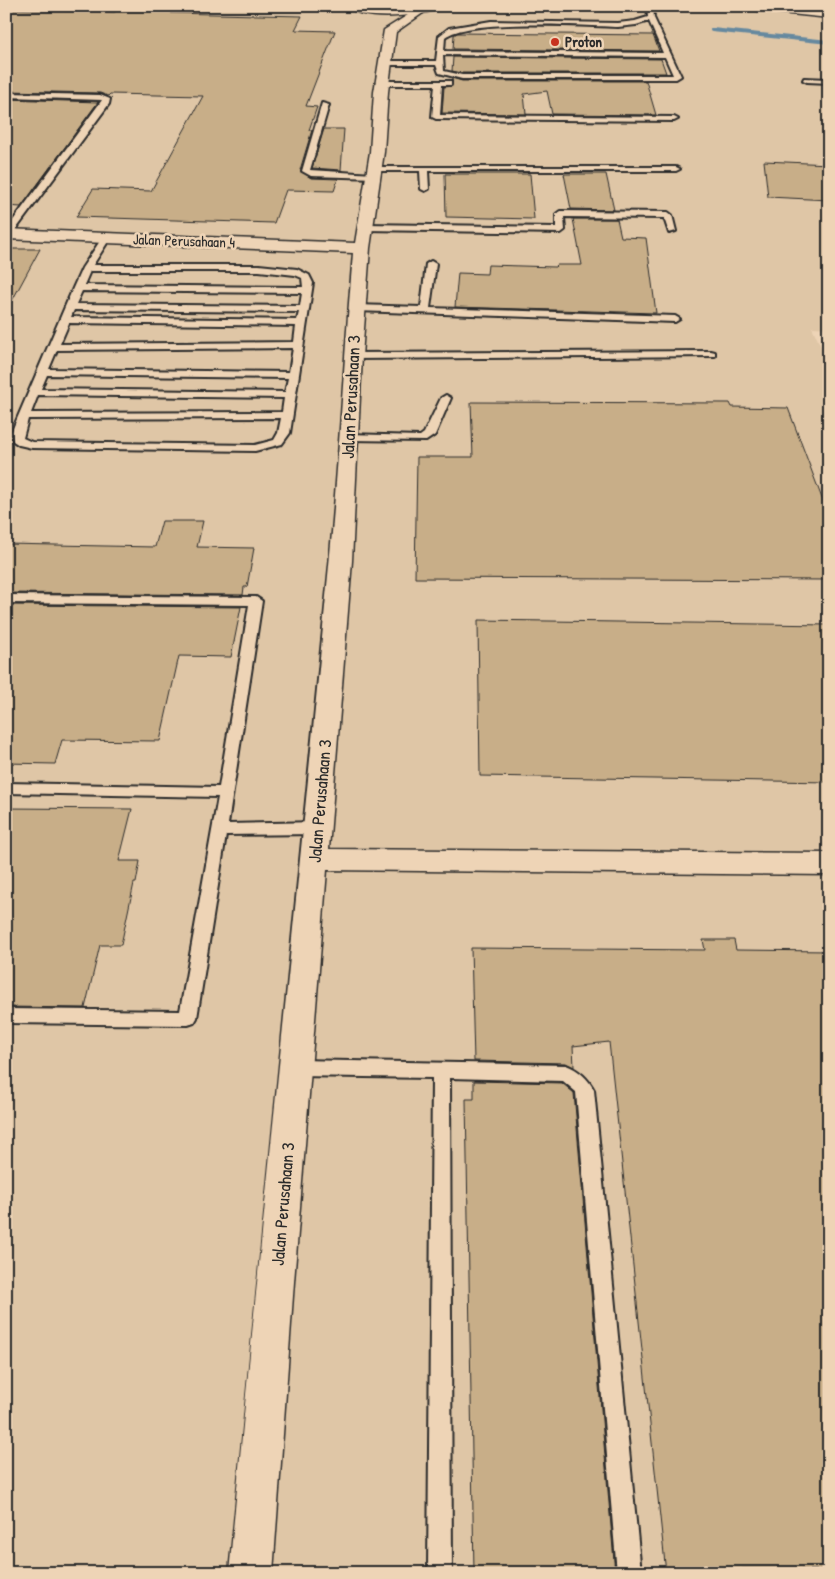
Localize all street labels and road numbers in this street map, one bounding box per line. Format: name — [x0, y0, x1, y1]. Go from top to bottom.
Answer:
street label: Jalan Perusahaan 4 — [133, 228, 236, 253]
street label: Jalan Perusahaan 3 — [335, 335, 366, 459]
street label: Jalan Perusahaan 3 — [302, 738, 337, 864]
street label: Jalan Perusahaan 3 — [265, 1141, 300, 1267]

